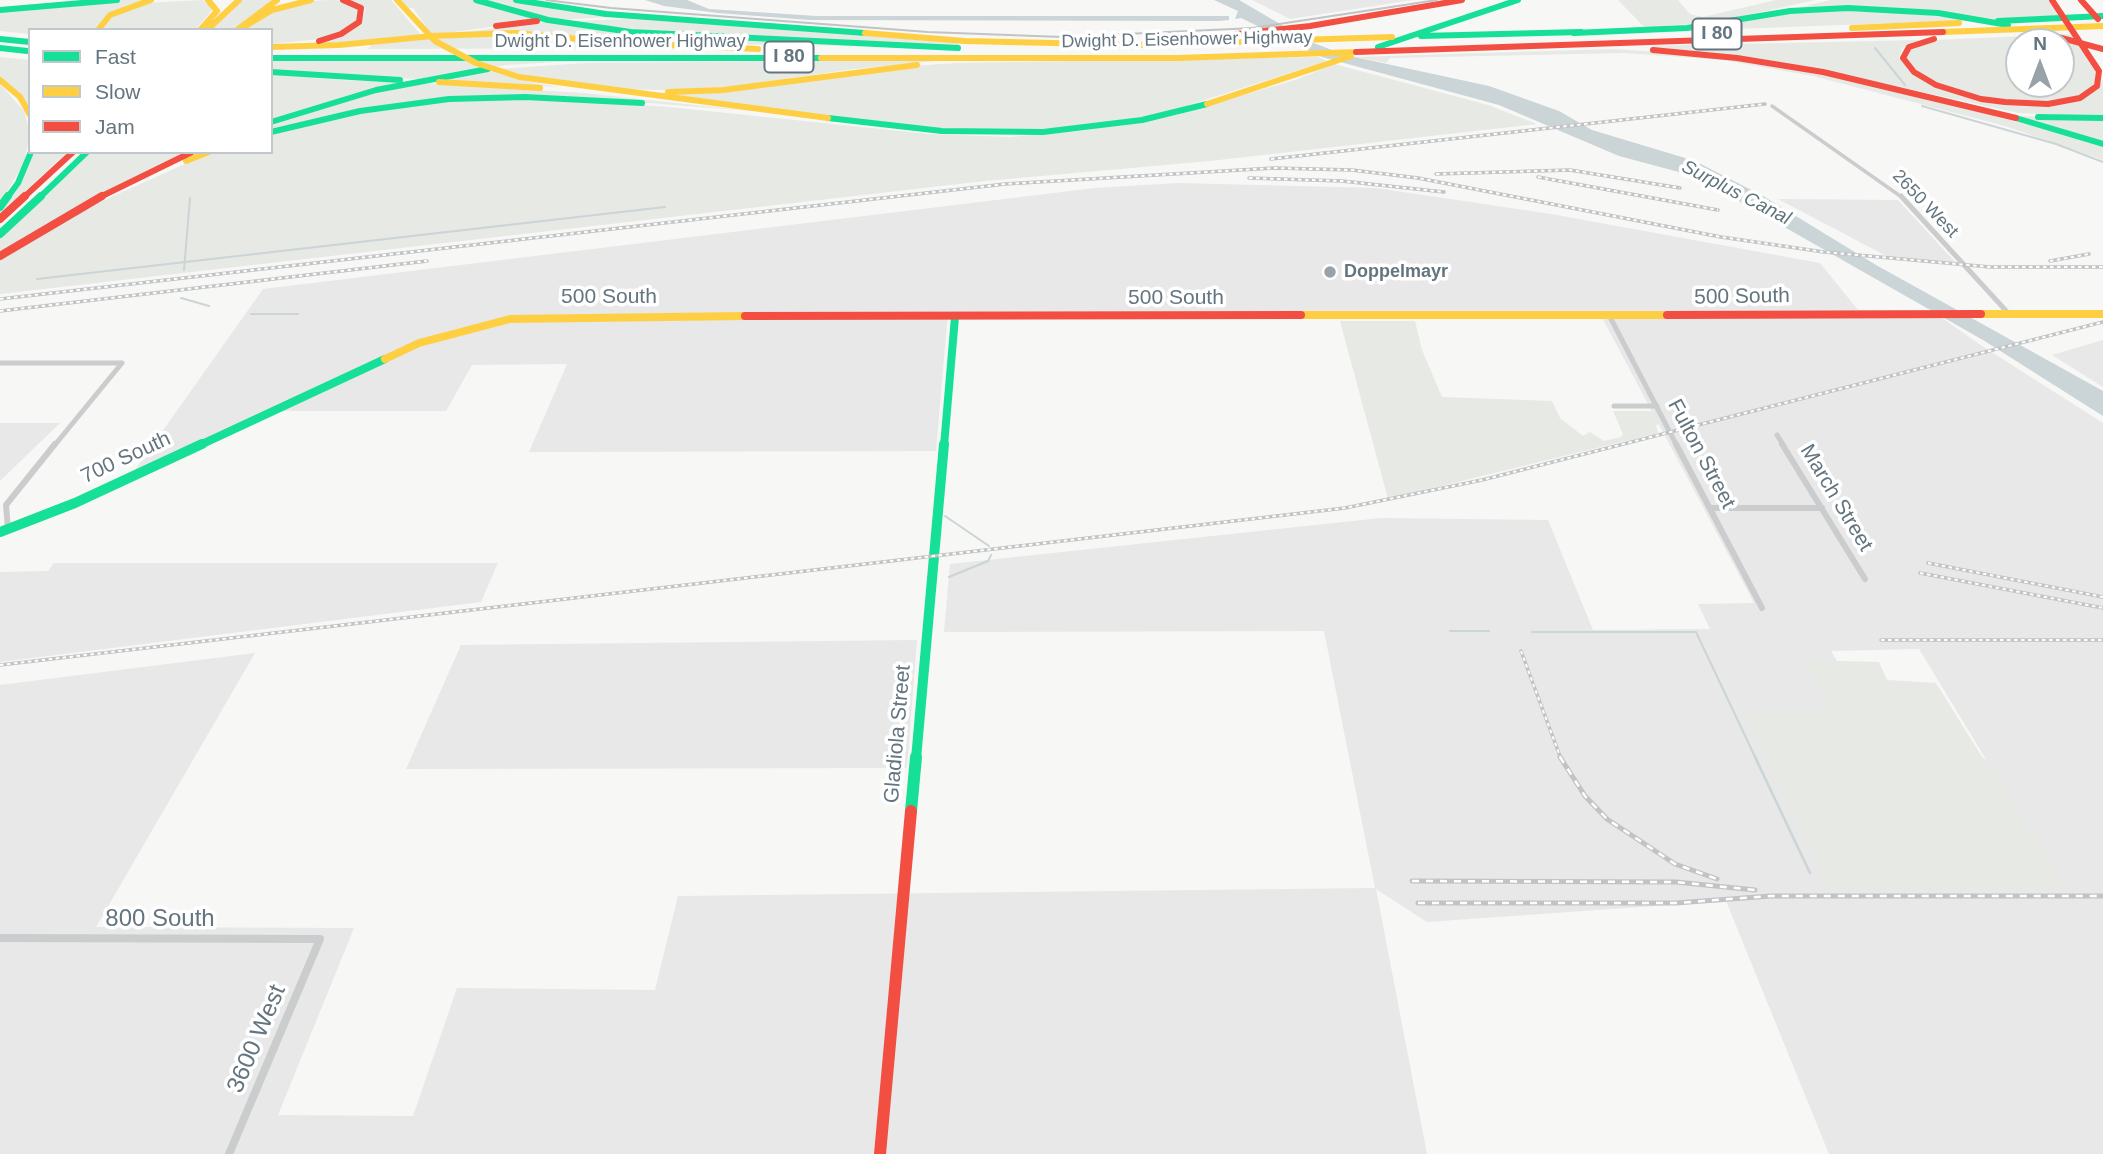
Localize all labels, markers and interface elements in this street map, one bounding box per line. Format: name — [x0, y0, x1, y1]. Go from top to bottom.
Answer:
road number: I 80 — [1692, 18, 1742, 50]
street label: Dwight D. Eisenhower Highway — [1061, 27, 1313, 53]
legend — [28, 28, 273, 154]
north arrow — [2005, 28, 2075, 98]
street label: Dwight D. Eisenhower Highway — [494, 31, 746, 53]
text: N — [2033, 33, 2047, 54]
road number: I 80 — [764, 41, 814, 72]
text: Fast — [95, 45, 136, 68]
text: Slow — [95, 80, 141, 103]
text: Jam — [95, 115, 135, 138]
water label: Surplus Canal — [1678, 156, 1794, 230]
street label: 2650 West — [1887, 166, 1963, 242]
place label: Doppelmayr — [1344, 261, 1448, 283]
marker: Doppelmayr — [1322, 264, 1338, 280]
street label: 500 South — [561, 284, 657, 310]
street label: 500 South — [1694, 284, 1790, 310]
street label: 500 South — [1128, 285, 1224, 311]
street label: Fulton Street — [1662, 395, 1740, 513]
street label: 700 South — [77, 426, 175, 490]
street label: March Street — [1794, 440, 1878, 556]
street label: Gladiola Street — [879, 664, 917, 804]
street label: 800 South — [105, 905, 215, 933]
street label: 3600 West — [221, 981, 293, 1097]

